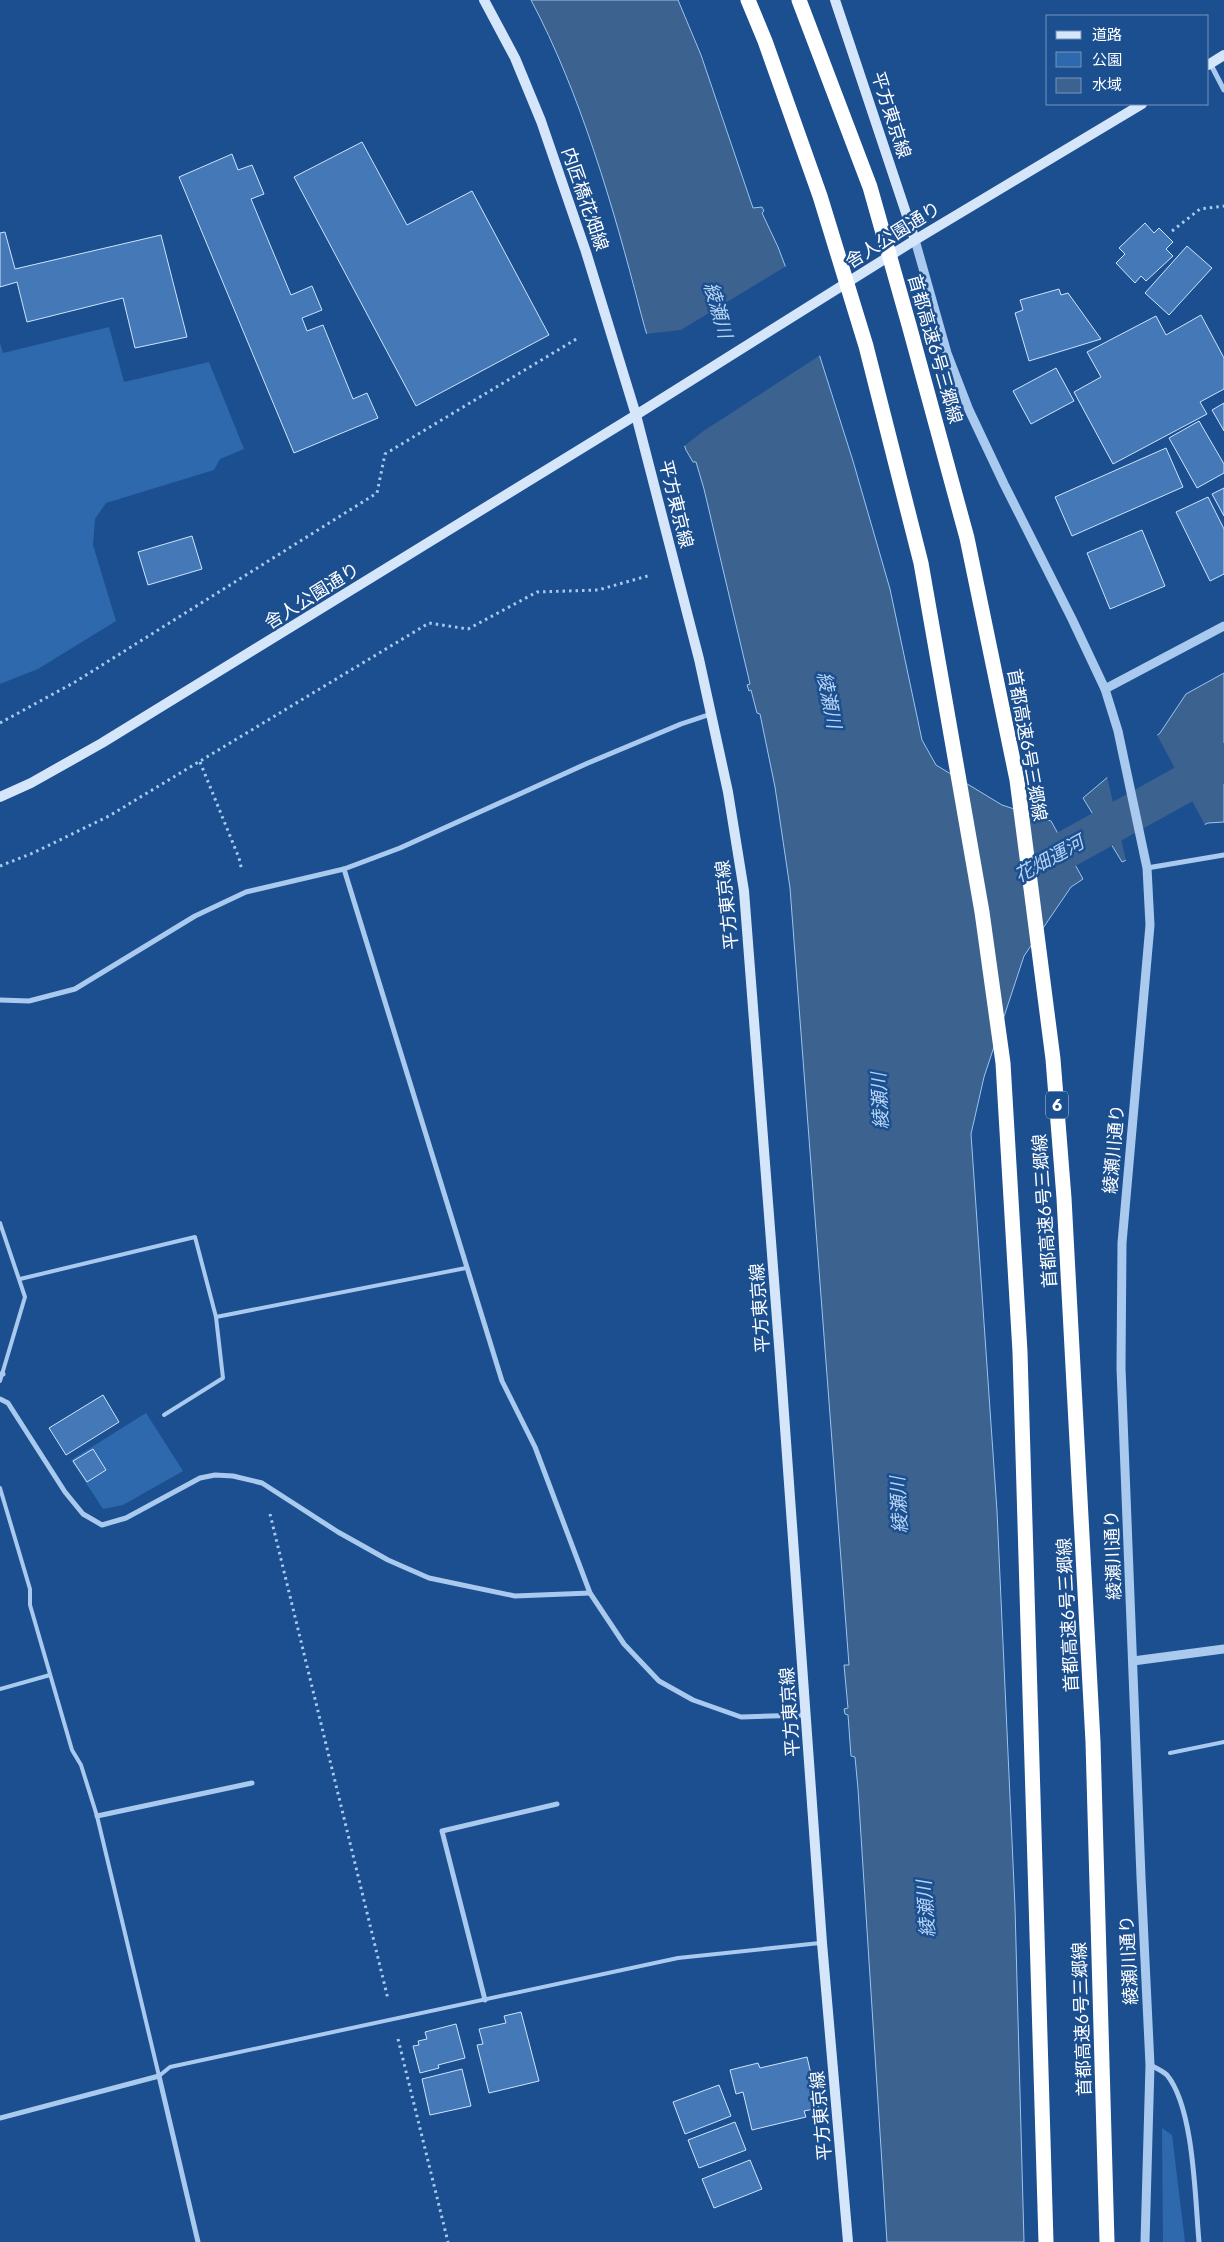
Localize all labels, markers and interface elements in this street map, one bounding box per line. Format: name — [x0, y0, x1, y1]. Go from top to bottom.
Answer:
legend — [1046, 15, 1209, 105]
text: 道路 — [1092, 24, 1122, 46]
text: 公園 — [1092, 49, 1122, 71]
street label: 平方東京線 — [865, 68, 917, 162]
text: 水域 — [1092, 74, 1122, 96]
street label: 内匠橋花畑線 — [555, 144, 615, 254]
street label: 舎人公園通り — [840, 195, 946, 275]
street label: 首都高速6号三郷線 — [901, 271, 969, 427]
water label: 綾瀬川 — [697, 279, 739, 343]
street label: 平方東京線 — [652, 457, 700, 551]
street label: 舎人公園通り — [259, 556, 365, 636]
street label: 首都高速6号三郷線 — [1001, 667, 1053, 823]
water label: 綾瀬川 — [810, 669, 848, 733]
water label: 花畑運河 — [1009, 827, 1092, 889]
street label: 平方東京線 — [709, 859, 745, 951]
water label: 綾瀬川 — [865, 1070, 895, 1130]
road number: 6 — [1046, 1092, 1068, 1118]
street label: 綾瀬川通り — [1097, 1103, 1131, 1195]
street label: 首都高速6号三郷線 — [1027, 1133, 1063, 1289]
street label: 平方東京線 — [744, 1262, 776, 1354]
water label: 綾瀬川 — [884, 1474, 914, 1534]
street label: 綾瀬川通り — [1098, 1510, 1128, 1600]
street label: 首都高速6号三郷線 — [1051, 1537, 1085, 1693]
street label: 平方東京線 — [774, 1666, 806, 1758]
water label: 綾瀬川 — [910, 1878, 941, 1938]
street label: 綾瀬川通り — [1114, 1914, 1144, 2006]
street label: 首都高速6号三郷線 — [1066, 1941, 1098, 2097]
street label: 平方東京線 — [804, 2070, 838, 2162]

